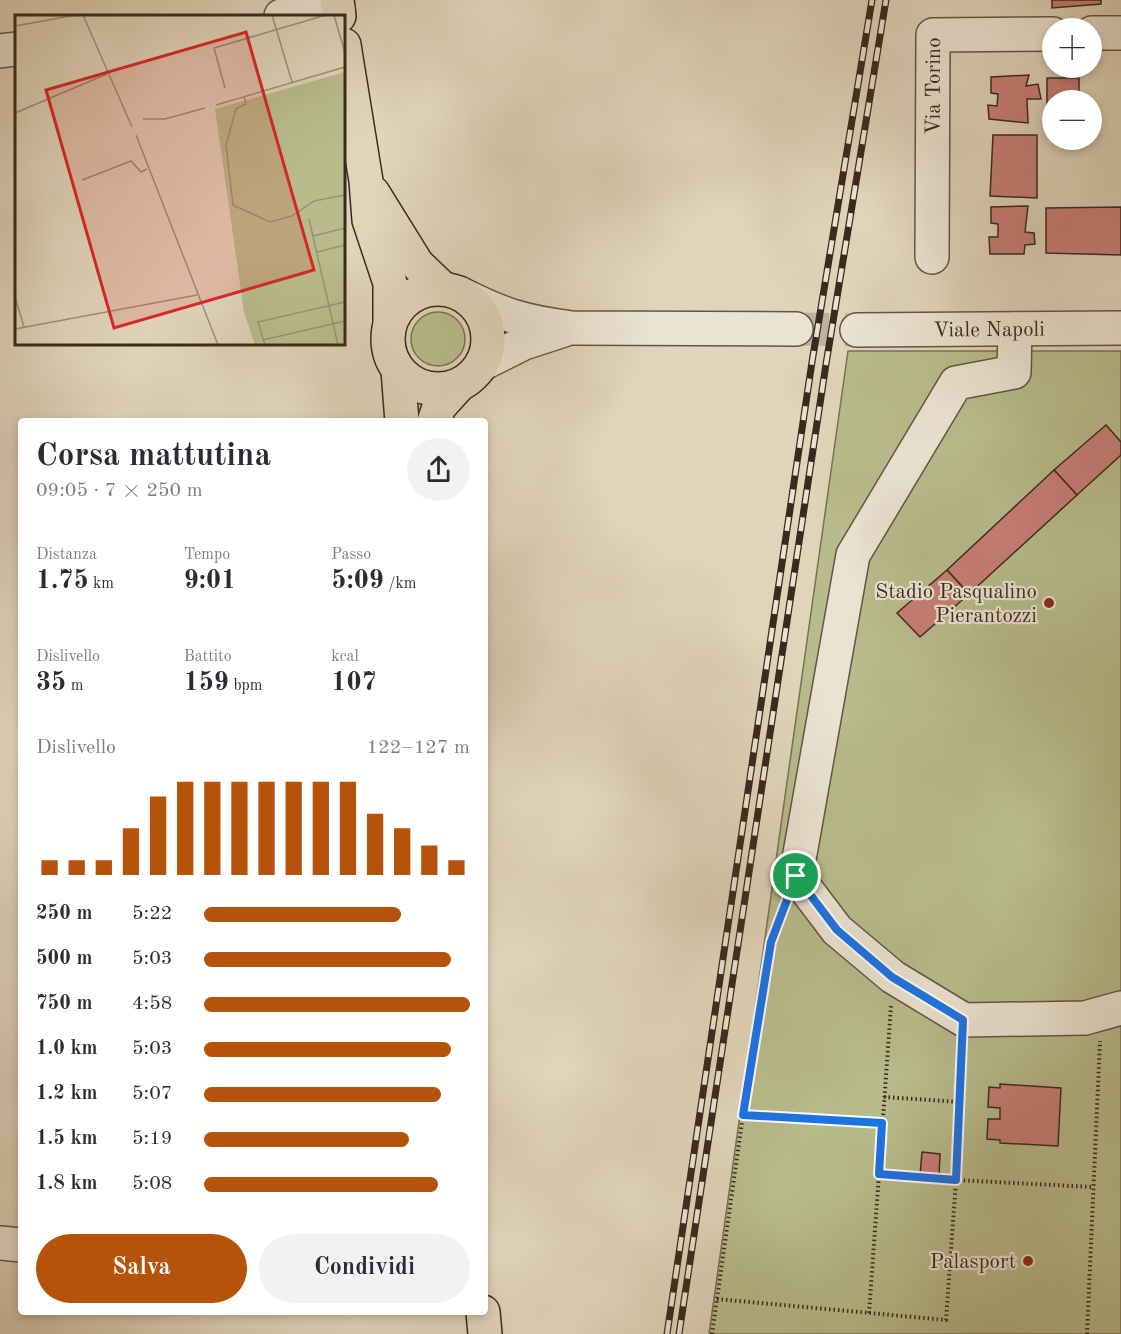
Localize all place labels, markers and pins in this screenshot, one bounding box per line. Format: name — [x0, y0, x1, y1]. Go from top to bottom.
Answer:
place label: Stadio Pasqualino Pierantozzi — [875, 582, 1037, 627]
marker: Stadio Pasqualino Pierantozzi — [1042, 596, 1056, 610]
pin — [770, 850, 821, 901]
place label: Palasport — [930, 1252, 1016, 1273]
marker: Palasport — [1021, 1254, 1035, 1268]

